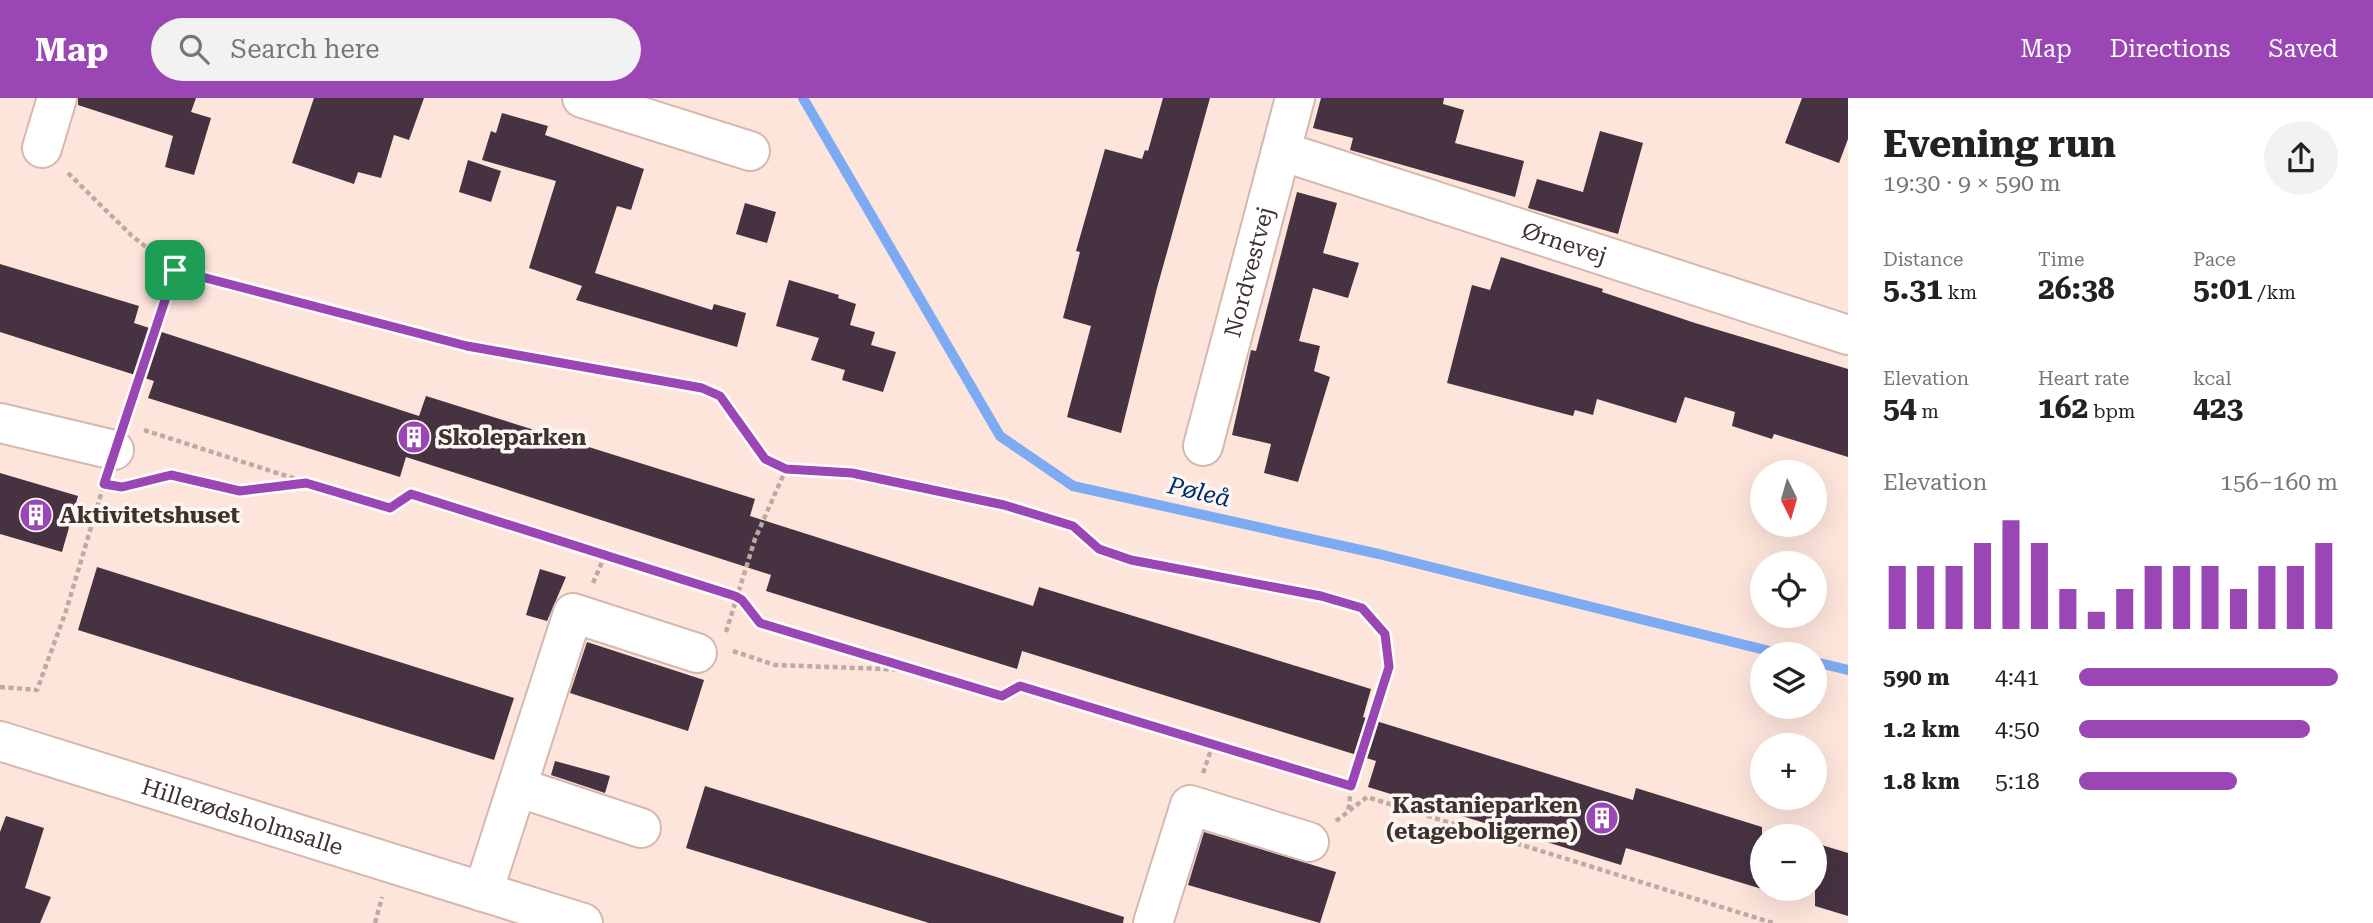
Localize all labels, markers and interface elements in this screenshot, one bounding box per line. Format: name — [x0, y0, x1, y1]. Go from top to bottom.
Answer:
search box — [151, 18, 641, 81]
text: Map — [35, 30, 109, 69]
icon: search — [175, 30, 213, 68]
text: Search here — [231, 34, 380, 64]
text: Map — [2020, 35, 2072, 63]
text: Directions — [2110, 35, 2230, 63]
text: Saved — [2268, 35, 2338, 63]
button: share — [2264, 121, 2338, 195]
text: Evening run — [1883, 122, 2116, 166]
text: 19:30 · 9 × 590 m — [1883, 170, 2061, 197]
street label: Nordvestvej — [1219, 204, 1279, 340]
street label: Ørnevej — [1519, 217, 1610, 269]
pin — [145, 240, 205, 300]
text: Distance — [1883, 248, 1963, 271]
text: Time — [2038, 248, 2085, 271]
text: Pace — [2193, 248, 2236, 271]
icon: arrive — [156, 251, 194, 289]
text: 5.31 — [1883, 271, 1943, 306]
text: 26:38 — [2038, 271, 2115, 306]
text: 5:01 — [2193, 271, 2253, 306]
text: km — [1943, 281, 1977, 304]
text: /km — [2253, 281, 2296, 304]
text: Elevation — [1883, 367, 1969, 390]
text: Heart rate — [2038, 367, 2129, 390]
text: kcal — [2193, 367, 2231, 390]
text: 54 — [1883, 390, 1917, 425]
text: 162 — [2038, 390, 2088, 425]
text: 423 — [2193, 390, 2243, 425]
text: m — [1917, 400, 1939, 423]
text: bpm — [2088, 400, 2135, 423]
building icon: Skoleparken — [395, 418, 433, 456]
place label: Skoleparken — [438, 424, 587, 451]
north arrow — [1750, 460, 1827, 537]
map controls — [1750, 460, 1827, 901]
text: Elevation — [1883, 469, 1987, 496]
text: 156–160 m — [2220, 469, 2338, 496]
water label: Pøleå — [1164, 471, 1233, 513]
building icon: Aktivitetshuset — [17, 496, 55, 534]
place label: Aktivitetshuset — [60, 502, 240, 529]
button: locate — [1750, 551, 1827, 628]
button: layers — [1750, 642, 1827, 719]
text: 590 m — [1883, 664, 1950, 691]
text: 4:41 — [1995, 664, 2040, 691]
text: 1.2 km — [1883, 716, 1960, 743]
text: 4:50 — [1995, 716, 2040, 743]
button: + — [1750, 733, 1827, 810]
text: 1.8 km — [1883, 768, 1960, 795]
text: 5:18 — [1995, 768, 2040, 795]
street label: Hillerødsholmsalle — [138, 773, 347, 861]
place label: Kastanieparken (etageboligerne) — [1386, 792, 1579, 845]
building icon: Kastanieparken (etageboligerne) — [1583, 799, 1621, 837]
button: − — [1750, 824, 1827, 901]

